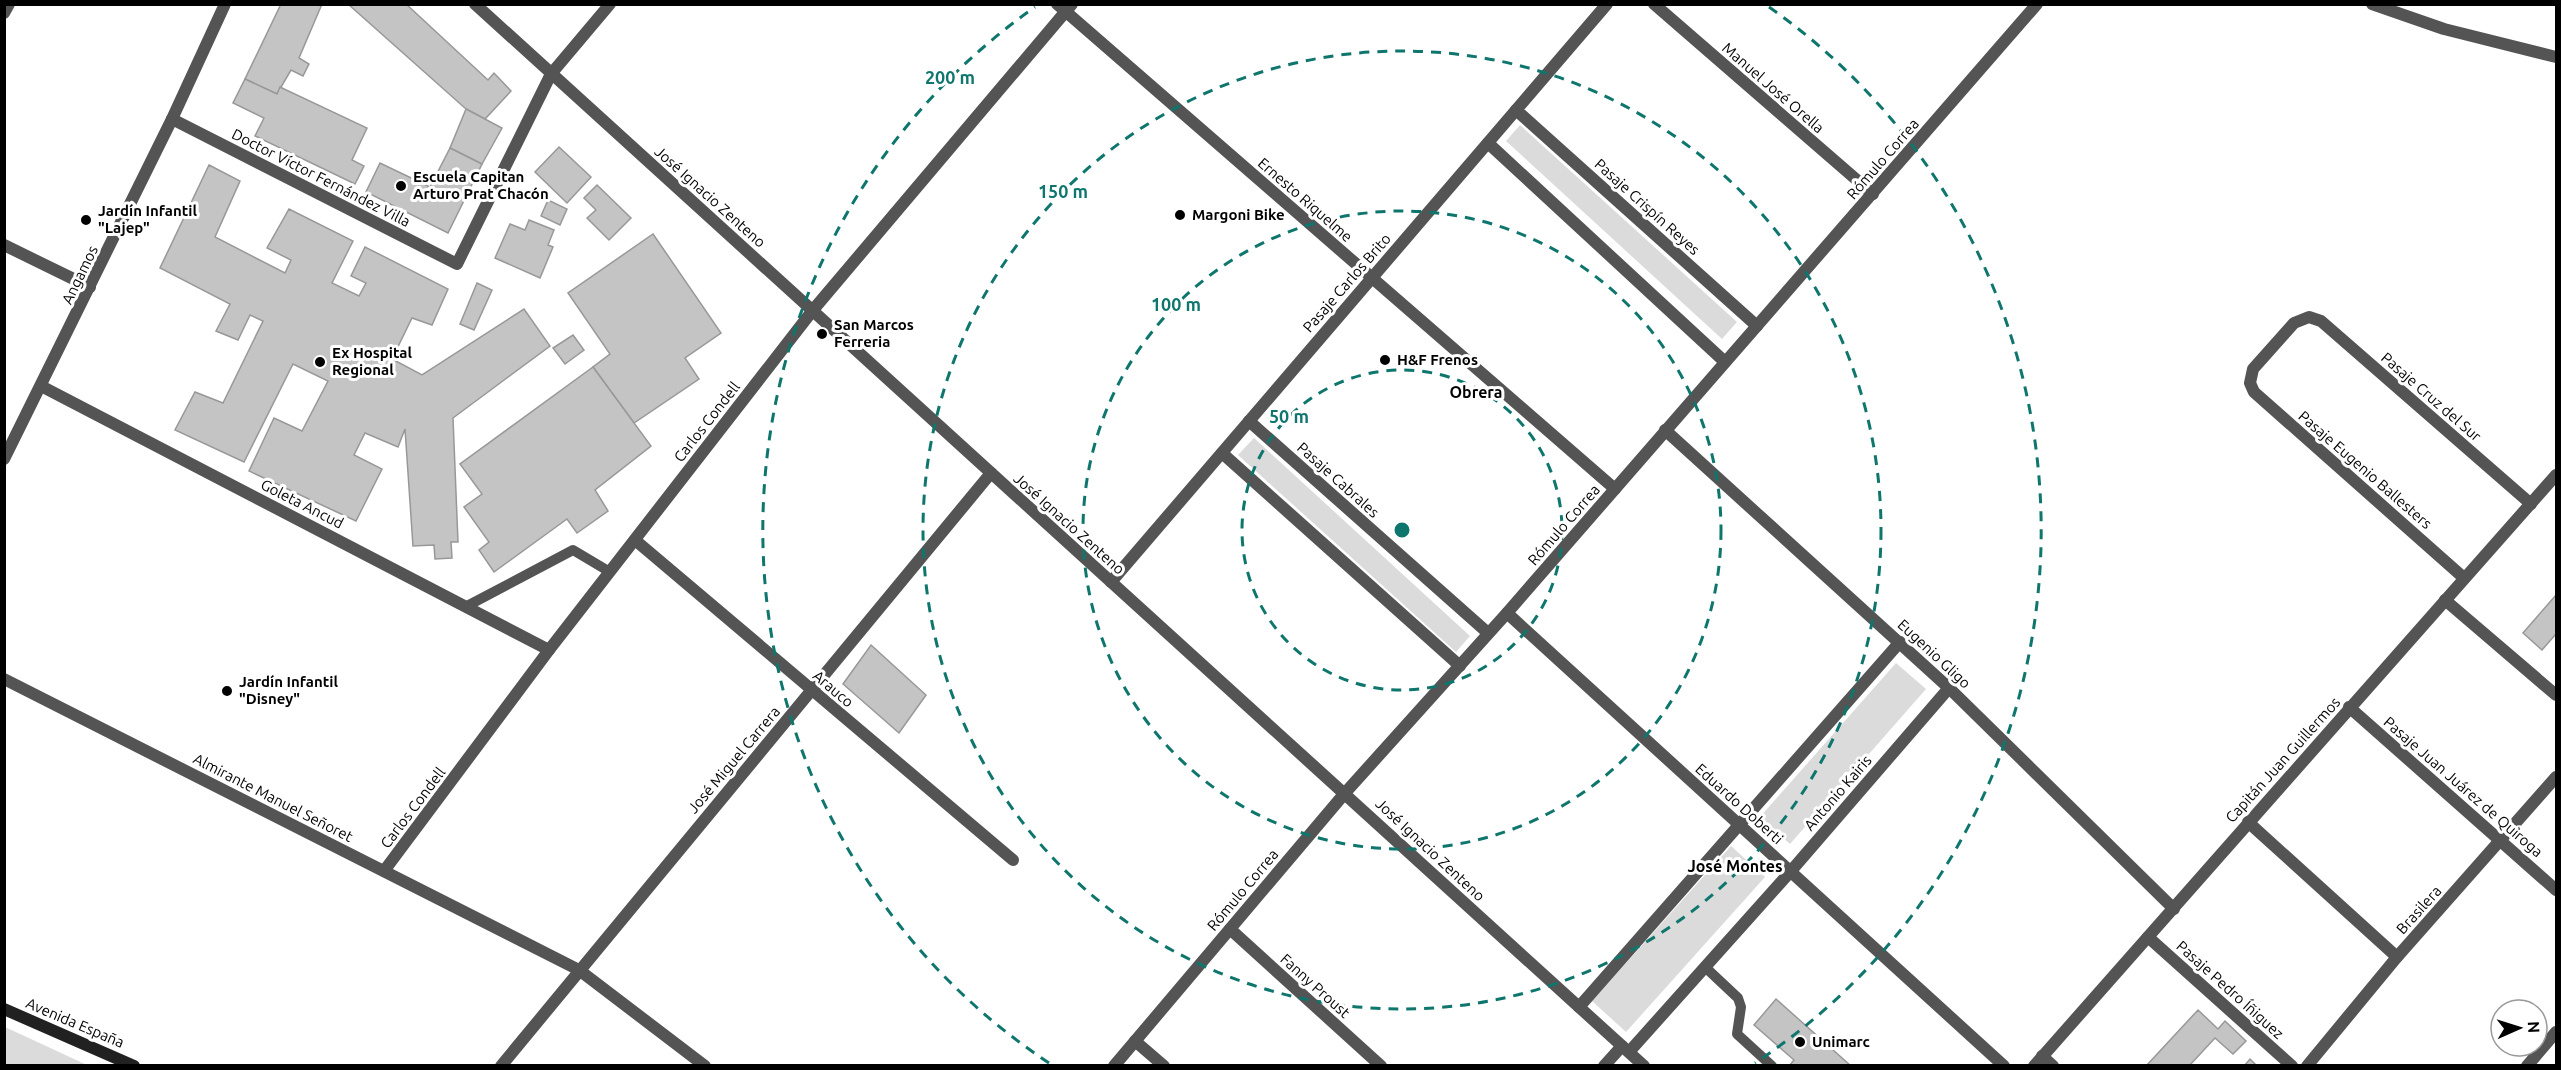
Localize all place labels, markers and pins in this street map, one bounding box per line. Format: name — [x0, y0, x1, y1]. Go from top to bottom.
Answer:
place label: Escuela Capitan Arturo Prat Chacón — [413, 168, 549, 202]
marker: Escuela Capitan Arturo Prat Chacón — [394, 179, 408, 193]
place label: Jardín Infantil "Lajep" — [98, 202, 197, 236]
place label: Margoni Bike — [1192, 206, 1285, 223]
marker: Margoni Bike — [1173, 208, 1187, 222]
marker: Jardín Infantil "Lajep" — [79, 213, 93, 227]
place label: San Marcos Ferreria — [834, 316, 914, 350]
marker: San Marcos Ferreria — [815, 327, 829, 341]
place label: Ex Hospital Regional — [332, 344, 412, 378]
place label: H&F Frenos — [1397, 351, 1478, 368]
marker: H&F Frenos — [1378, 353, 1392, 367]
marker: Ex Hospital Regional — [313, 355, 327, 369]
centre of rings — [1392, 520, 1412, 540]
place label: Jardín Infantil "Disney" — [239, 673, 338, 707]
marker: Jardín Infantil "Disney" — [220, 684, 234, 698]
place label: Unimarc — [1812, 1033, 1870, 1050]
marker: Unimarc — [1793, 1035, 1807, 1049]

